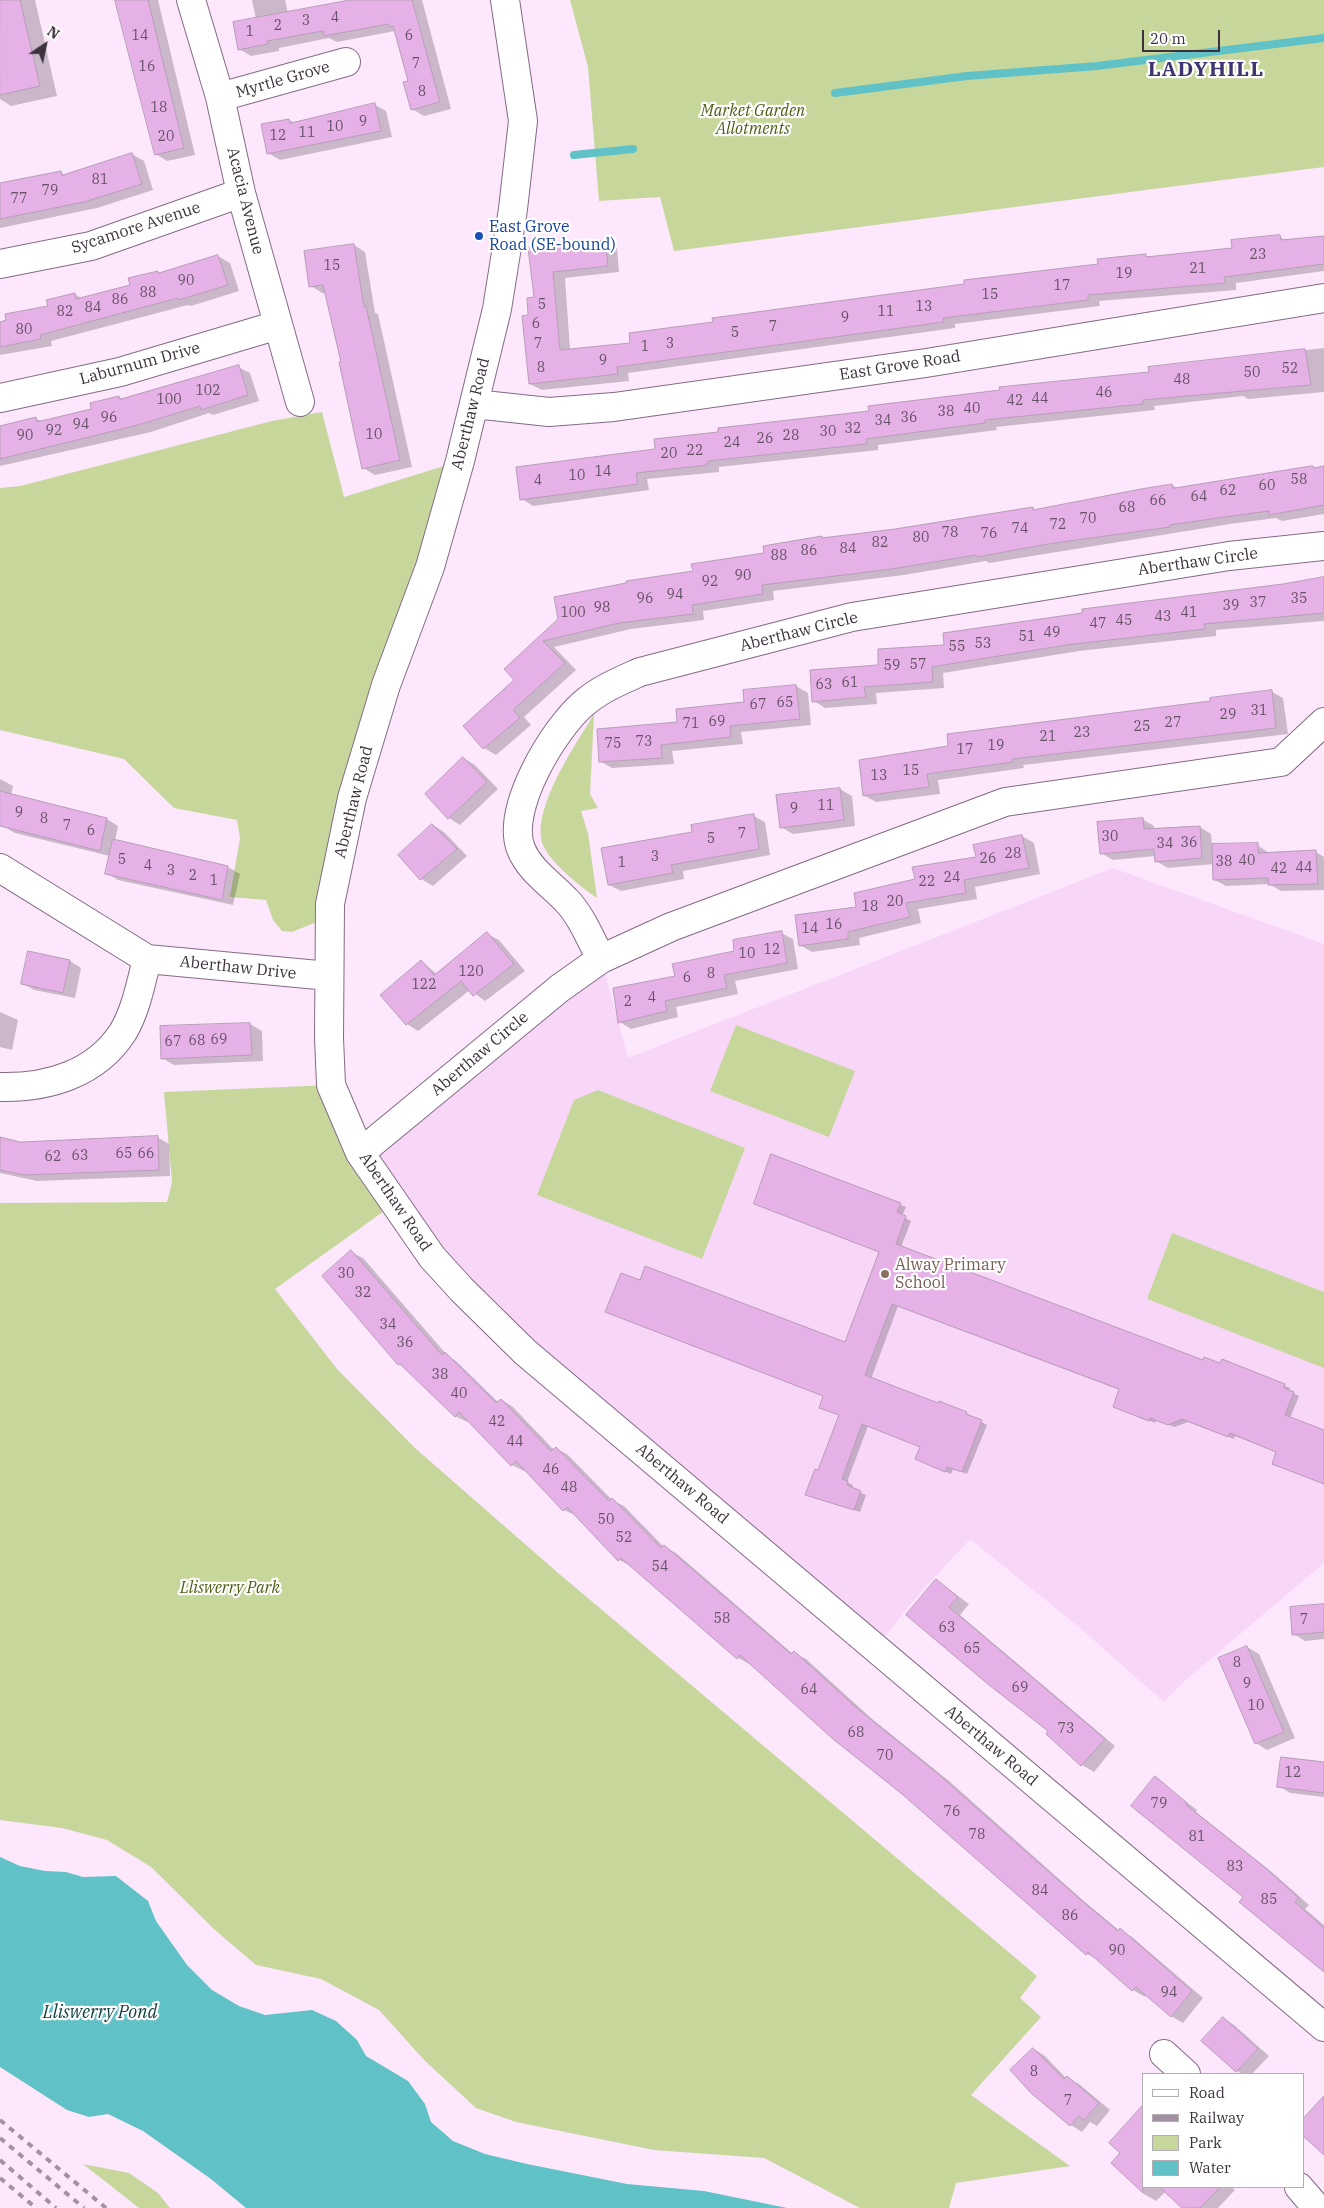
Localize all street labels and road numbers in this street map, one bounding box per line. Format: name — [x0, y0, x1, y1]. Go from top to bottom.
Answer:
street label: Myrtle Grove — [234, 57, 332, 103]
street label: Acacia Avenue — [222, 145, 268, 257]
street label: Sycamore Avenue — [69, 198, 203, 258]
street label: Laburnum Drive — [78, 339, 202, 389]
street label: East Grove Road — [838, 347, 962, 385]
street label: Aberthaw Road — [448, 356, 494, 472]
street label: Aberthaw Circle — [1137, 544, 1259, 580]
street label: Aberthaw Circle — [738, 608, 860, 656]
street label: Aberthaw Road — [331, 744, 377, 860]
street label: Aberthaw Drive — [179, 952, 297, 984]
street label: Aberthaw Circle — [427, 1008, 533, 1100]
street label: Aberthaw Road — [355, 1149, 435, 1255]
street label: Aberthaw Road — [632, 1440, 732, 1528]
street label: Aberthaw Road — [941, 1702, 1041, 1790]

